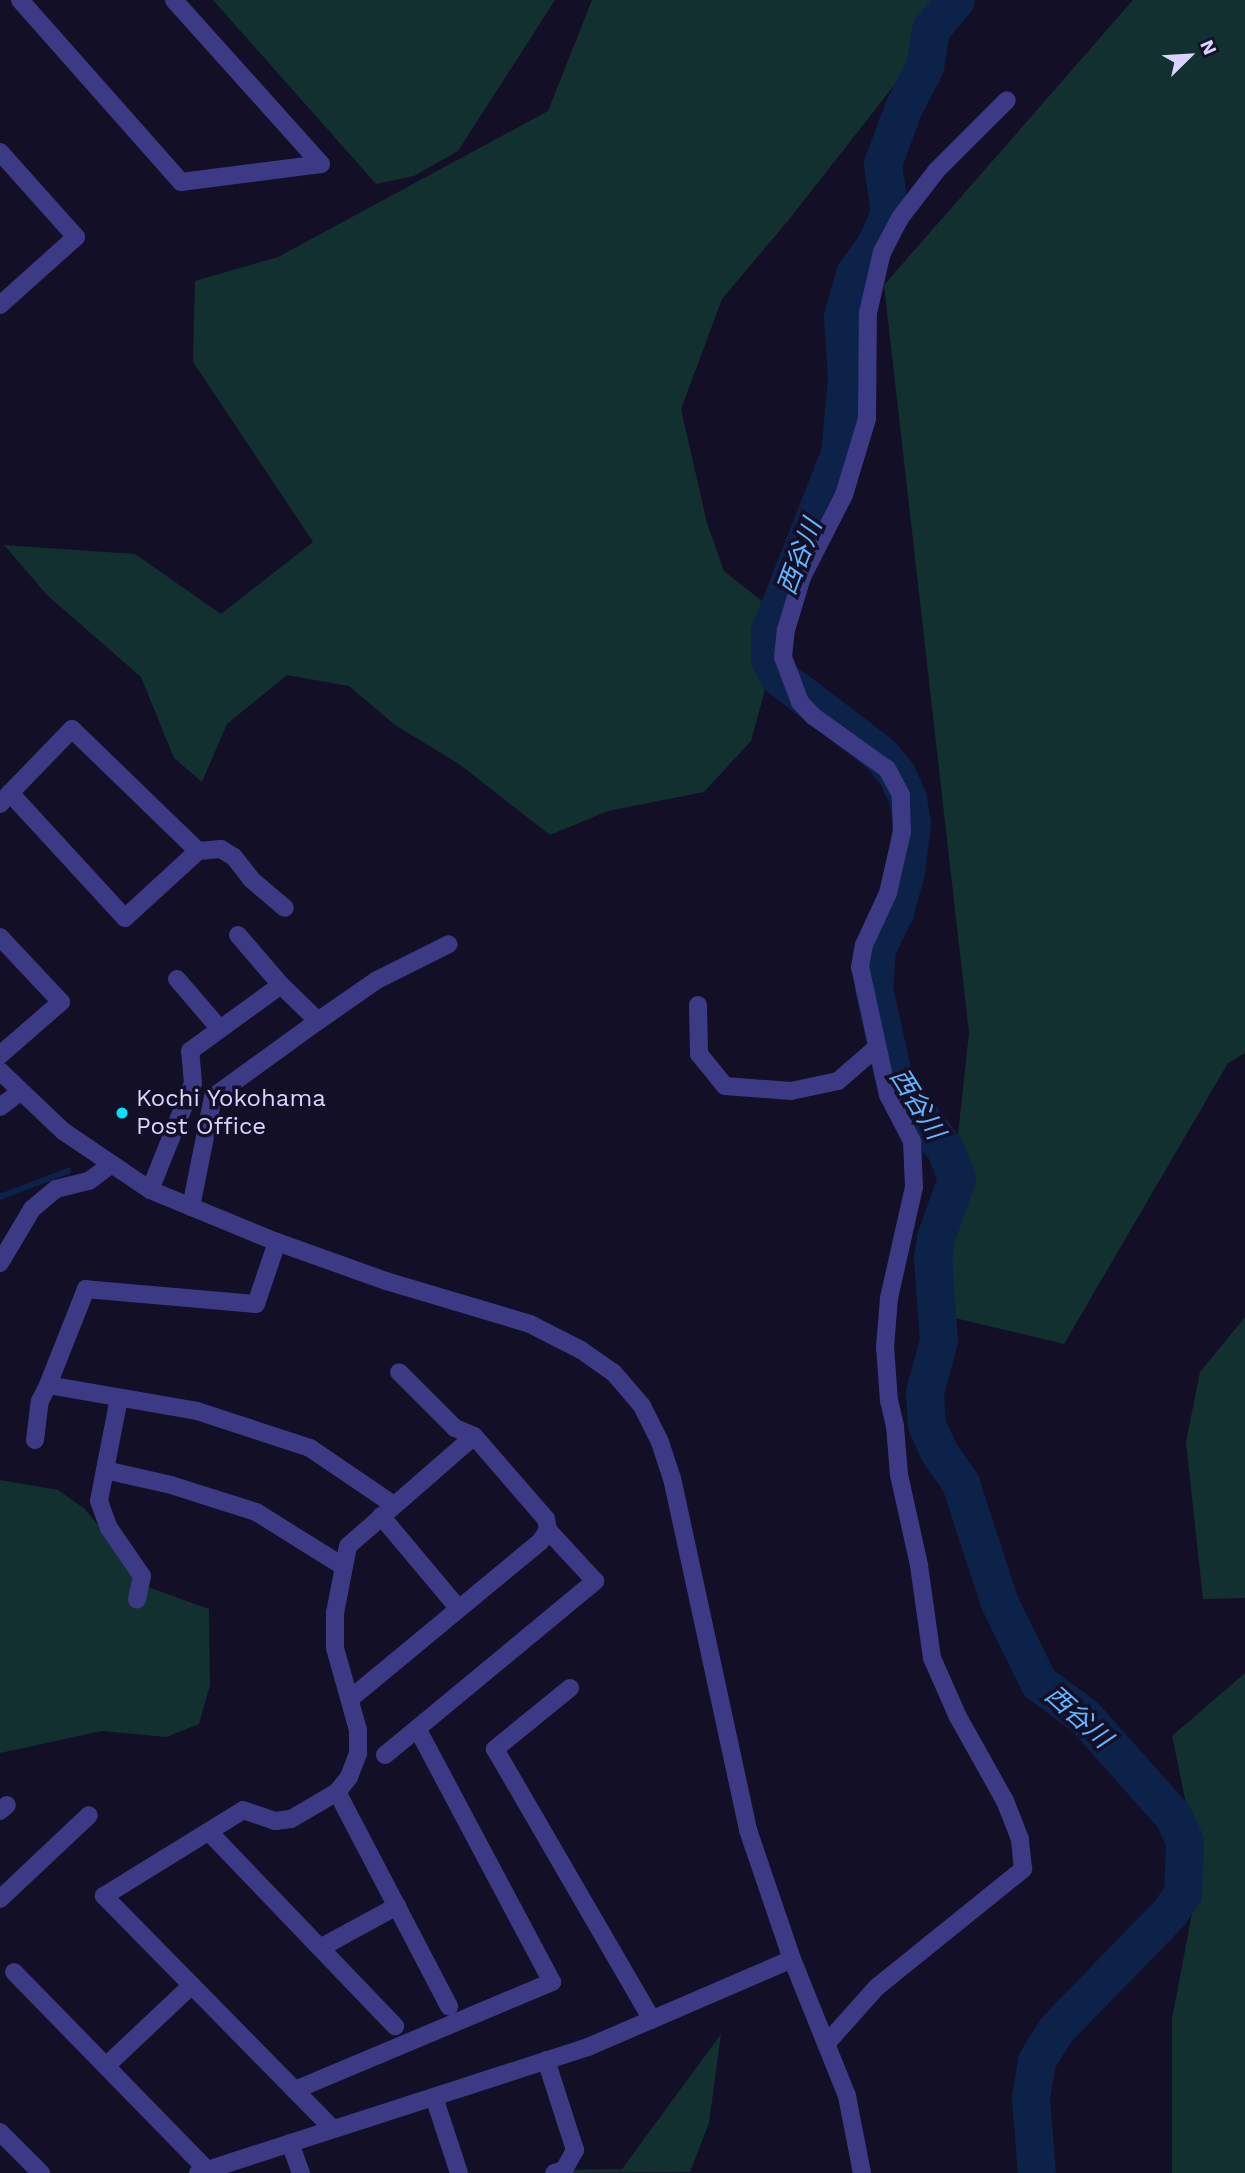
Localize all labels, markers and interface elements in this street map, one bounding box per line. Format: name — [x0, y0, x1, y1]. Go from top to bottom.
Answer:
north arrow — [1154, 21, 1224, 91]
text: N — [1195, 36, 1222, 58]
water label: 西谷川 — [771, 515, 829, 599]
water label: 西谷川 — [883, 1063, 951, 1145]
place label: Kochi Yokohama Post Office — [136, 1085, 327, 1141]
marker: Kochi Yokohama Post Office — [114, 1105, 130, 1121]
water label: 西谷川 — [1039, 1679, 1117, 1755]

